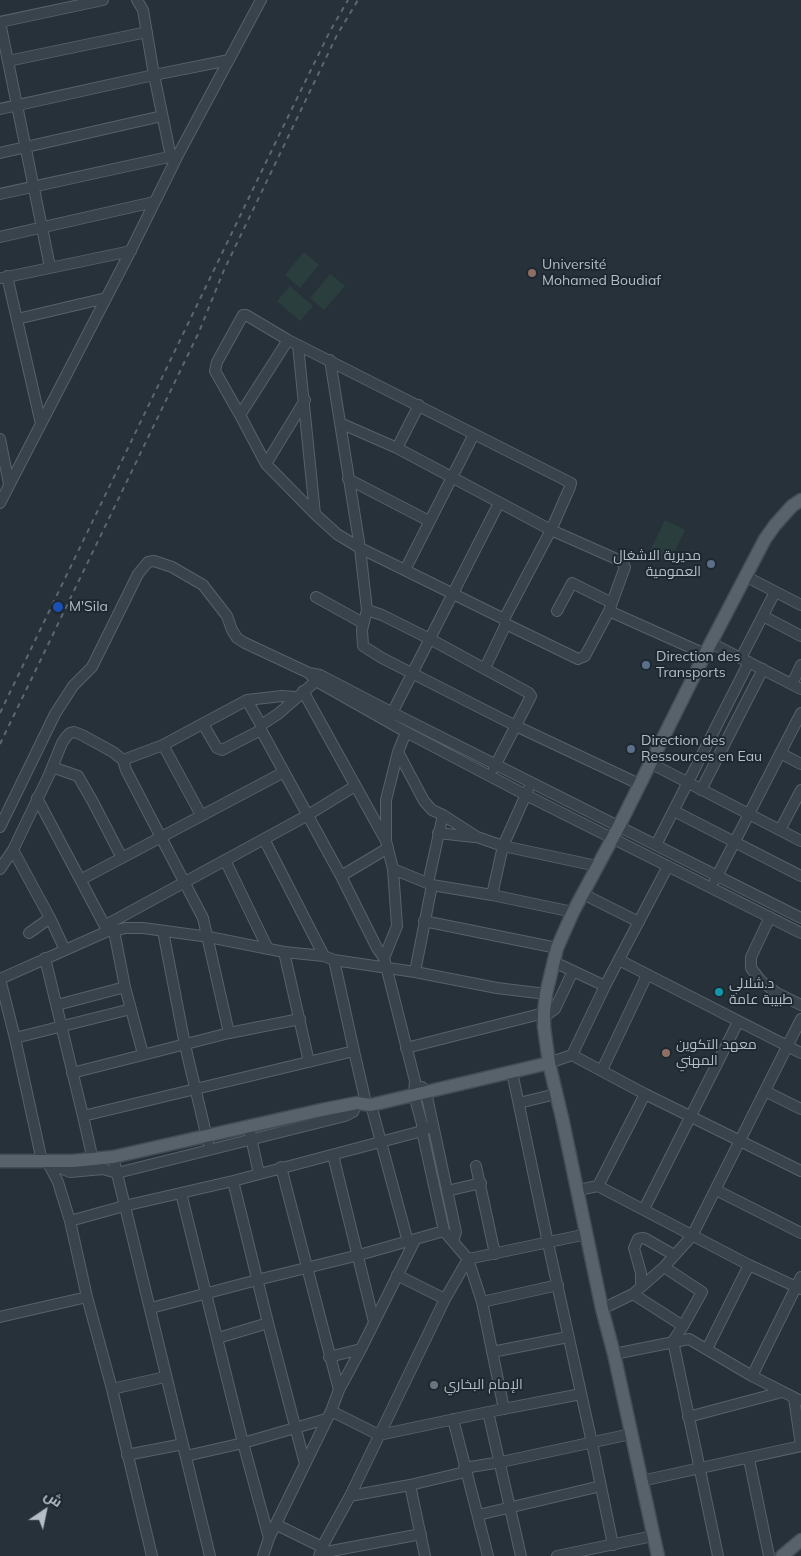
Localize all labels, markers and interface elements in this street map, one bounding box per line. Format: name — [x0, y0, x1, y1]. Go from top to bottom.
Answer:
place label: Université Mohamed Boudiaf — [542, 257, 661, 290]
marker: Université Mohamed Boudiaf — [526, 267, 538, 279]
place label: مديرية الاشغال العمومية — [613, 548, 701, 580]
marker: مديرية الاشغال العمومية — [705, 558, 717, 570]
place label: M'Sila — [69, 599, 108, 615]
marker: M'Sila — [51, 600, 65, 614]
place label: Direction des Transports — [656, 649, 740, 682]
marker: Direction des Transports — [640, 659, 652, 671]
place label: Direction des Ressources en Eau — [641, 733, 762, 766]
marker: Direction des Ressources en Eau — [625, 743, 637, 755]
place label: د.شلالي طبيبة عامة — [729, 976, 793, 1009]
marker: د.شلالي طبيبة عامة — [713, 986, 725, 998]
place label: معهد التكوين المهني — [676, 1037, 757, 1070]
marker: معهد التكوين المهني — [660, 1047, 672, 1059]
place label: الإمام البخاري — [444, 1377, 523, 1393]
marker: الإمام البخاري — [428, 1379, 440, 1391]
north arrow — [20, 1486, 70, 1536]
text: ش — [41, 1486, 66, 1511]

